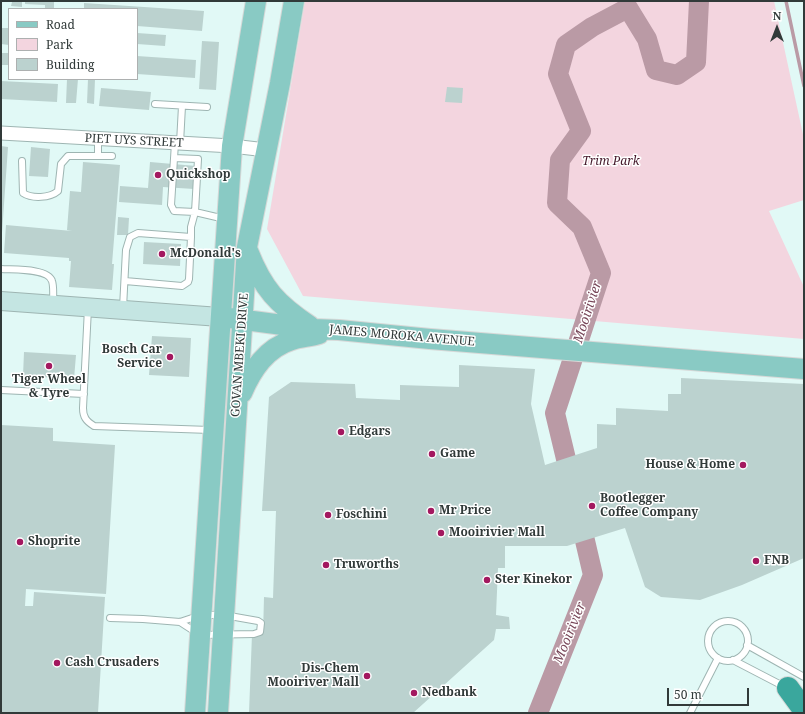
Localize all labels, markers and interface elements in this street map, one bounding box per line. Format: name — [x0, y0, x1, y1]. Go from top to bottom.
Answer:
legend — [8, 8, 138, 80]
north arrow — [757, 8, 797, 48]
text: N — [773, 8, 781, 23]
text: Road — [46, 16, 75, 33]
text: Park — [46, 36, 73, 53]
text: Building — [46, 56, 94, 73]
street label: PIET UYS STREET — [84, 131, 184, 151]
park label: Trim Park — [582, 155, 640, 169]
place label: Quickshop — [166, 168, 231, 182]
marker: Quickshop — [153, 170, 163, 180]
place label: McDonald's — [170, 247, 241, 261]
marker: McDonald's — [157, 249, 167, 259]
water label: Mooirivier — [571, 279, 605, 345]
street label: GOVAN MBEKI DRIVE — [228, 293, 252, 417]
street label: JAMES MOROKA AVENUE — [329, 322, 475, 350]
place label: Bosch Car Service — [102, 343, 162, 371]
marker: Bosch Car Service — [165, 352, 175, 362]
marker: Tiger Wheel & Tyre — [44, 361, 54, 371]
place label: Tiger Wheel & Tyre — [12, 373, 86, 401]
place label: Edgars — [349, 425, 391, 439]
marker: Edgars — [336, 427, 346, 437]
place label: Game — [440, 447, 475, 461]
marker: Game — [427, 449, 437, 459]
place label: House & Home — [645, 458, 735, 472]
marker: House & Home — [738, 460, 748, 470]
place label: Bootlegger Coffee Company — [600, 492, 698, 520]
marker: Bootlegger Coffee Company — [587, 501, 597, 511]
place label: Mr Price — [439, 504, 491, 518]
marker: Mr Price — [426, 506, 436, 516]
place label: Foschini — [336, 508, 387, 522]
marker: Foschini — [323, 510, 333, 520]
place label: Mooirivier Mall — [449, 526, 545, 540]
marker: Mooirivier Mall — [436, 528, 446, 538]
place label: Shoprite — [28, 535, 80, 549]
marker: Shoprite — [15, 537, 25, 547]
place label: FNB — [764, 554, 789, 568]
marker: FNB — [751, 556, 761, 566]
place label: Truworths — [334, 558, 399, 572]
marker: Truworths — [321, 560, 331, 570]
place label: Ster Kinekor — [495, 573, 572, 587]
marker: Ster Kinekor — [482, 575, 492, 585]
water label: Mooirivier — [551, 600, 589, 666]
place label: Cash Crusaders — [65, 656, 159, 670]
marker: Cash Crusaders — [52, 658, 62, 668]
place label: Dis-Chem Mooiriver Mall — [268, 662, 359, 690]
marker: Dis-Chem Mooiriver Mall — [362, 671, 372, 681]
scale bar — [669, 680, 751, 706]
place label: Nedbank — [422, 686, 477, 700]
text: 50 m — [674, 686, 702, 703]
marker: Nedbank — [409, 688, 419, 698]

